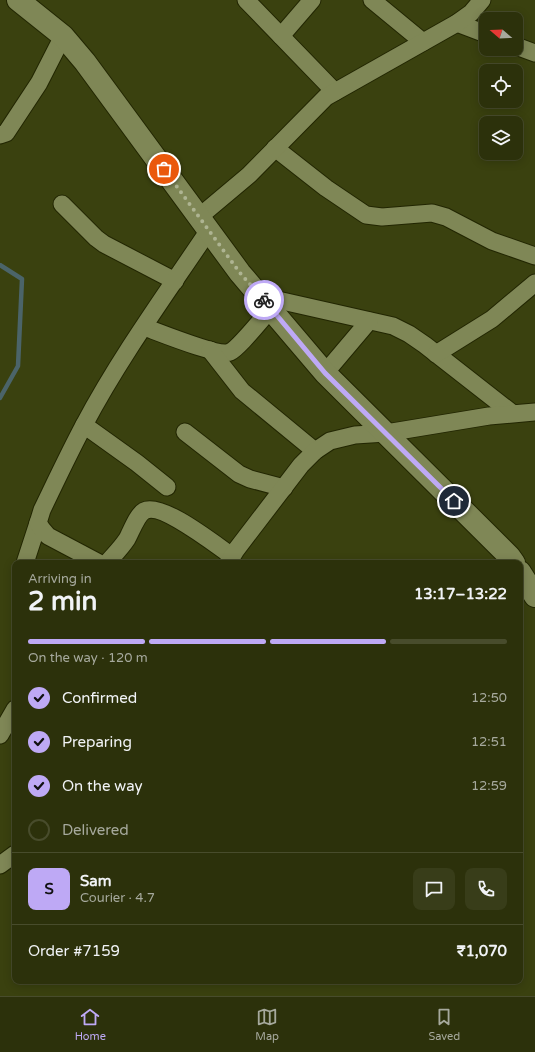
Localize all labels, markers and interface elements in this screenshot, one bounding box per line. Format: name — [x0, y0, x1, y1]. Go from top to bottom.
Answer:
north arrow — [479, 12, 523, 56]
map controls — [479, 12, 523, 160]
button: locate — [479, 64, 523, 108]
button: layers — [479, 116, 523, 160]
pin — [147, 152, 181, 186]
icon: bag — [153, 158, 175, 180]
courier — [244, 280, 284, 320]
icon: bike — [253, 289, 275, 311]
pin — [437, 484, 471, 518]
icon: home — [443, 490, 465, 512]
text: Arriving in — [28, 571, 92, 587]
text: 13:17–13:22 — [414, 585, 507, 603]
text: 2 min — [28, 586, 97, 617]
text: On the way · 120 m — [28, 650, 148, 666]
icon: check — [28, 687, 50, 709]
text: Confirmed — [62, 689, 137, 707]
text: 12:50 — [471, 690, 507, 706]
icon: check — [28, 731, 50, 753]
text: Preparing — [62, 733, 132, 751]
text: 12:51 — [471, 734, 507, 750]
icon: check — [28, 775, 50, 797]
text: On the way — [62, 777, 142, 795]
text: 12:59 — [471, 778, 507, 794]
text: Delivered — [62, 821, 129, 839]
button: chat — [413, 868, 455, 910]
button: phone — [465, 868, 507, 910]
text: Sam — [80, 872, 111, 890]
text: S — [44, 880, 54, 898]
text: Courier · 4.7 — [80, 890, 155, 906]
text: Order #7159 — [28, 942, 120, 960]
text: ₹1,070 — [457, 942, 507, 960]
tab: Home — [75, 1006, 106, 1043]
tab: Map — [255, 1006, 279, 1043]
tab: Saved — [428, 1006, 460, 1043]

